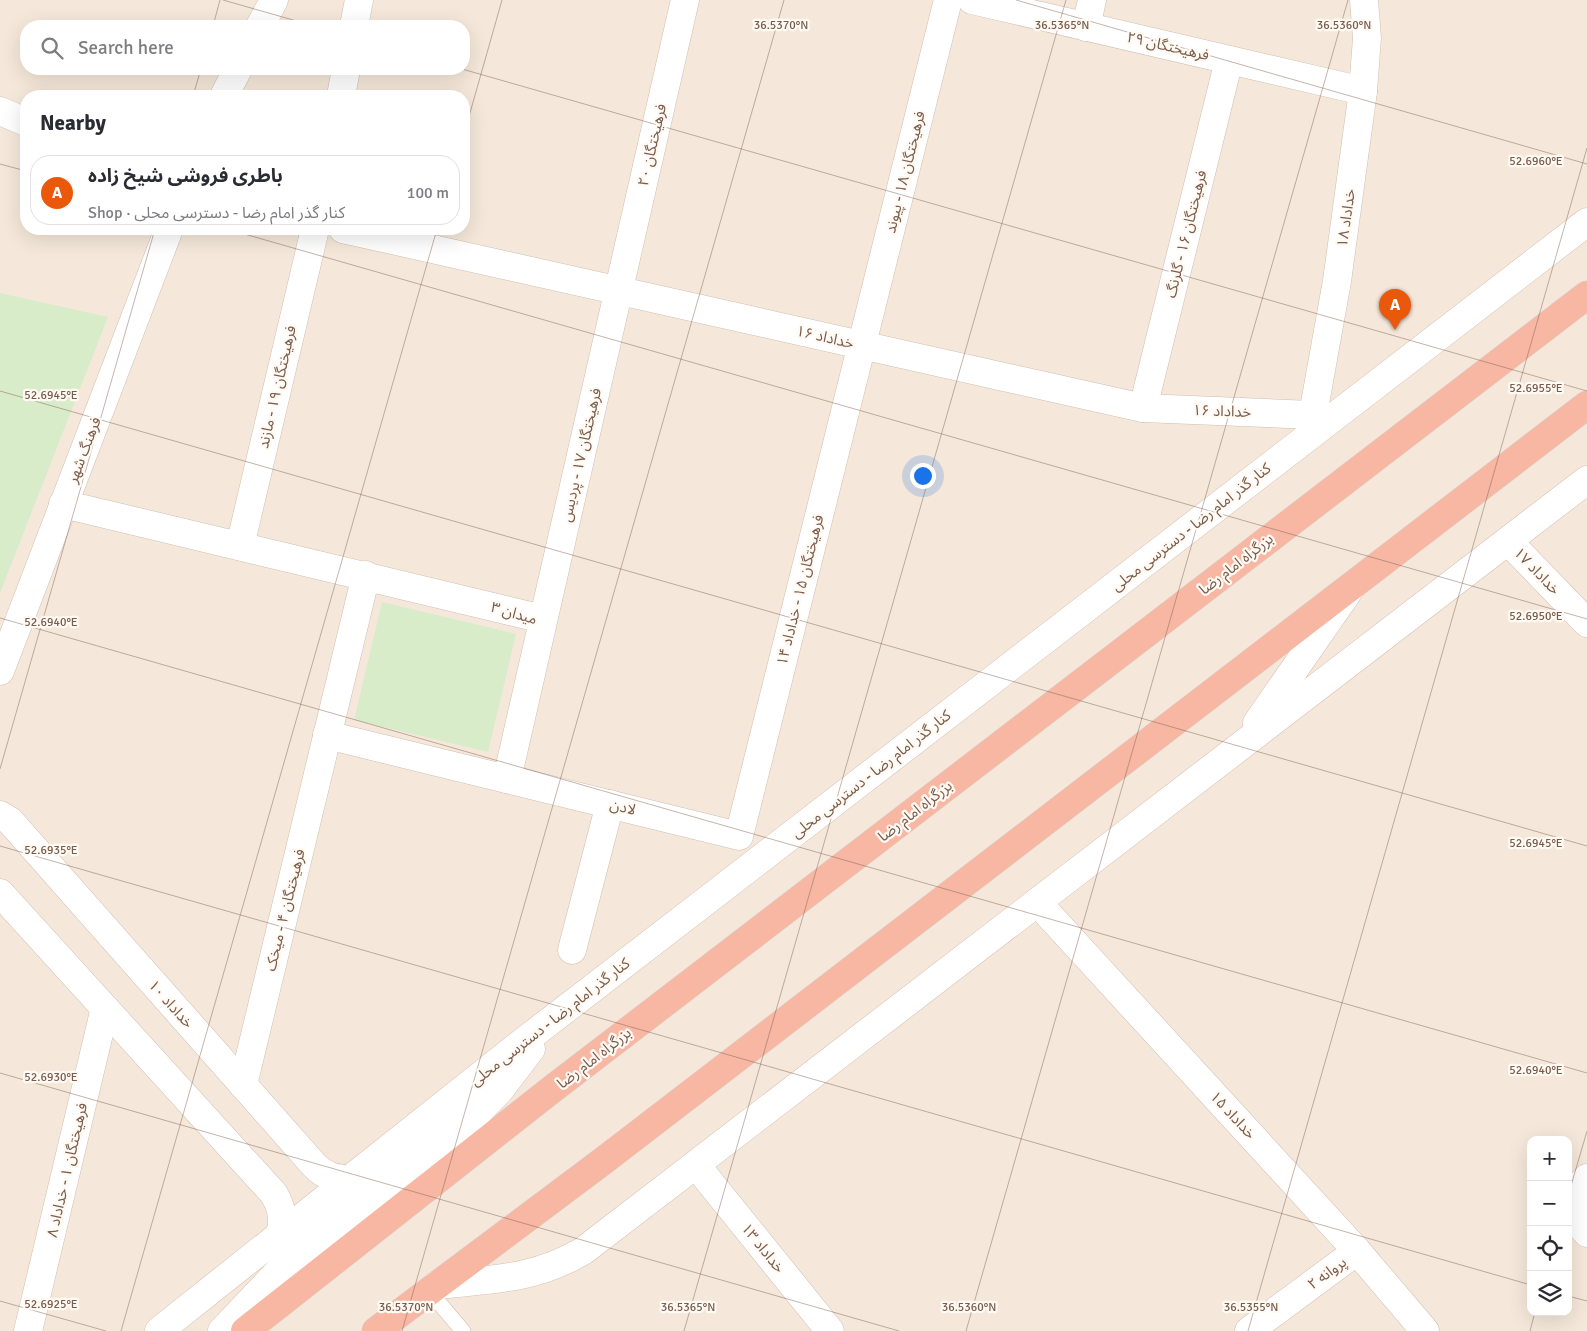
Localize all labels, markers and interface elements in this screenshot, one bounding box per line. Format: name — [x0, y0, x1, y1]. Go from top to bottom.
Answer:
text: 36.5370°N — [754, 18, 808, 33]
text: 36.5365°N — [1035, 18, 1089, 33]
text: 36.5360°N — [1317, 18, 1371, 33]
search box — [20, 20, 470, 75]
street label: فرهیختگان ۲۹ — [1125, 28, 1211, 64]
icon: search — [38, 34, 66, 62]
text: Search here — [78, 36, 174, 60]
street label: فرهیختگان ۲۰ — [634, 102, 670, 188]
street label: فرهیختگان ۱۸ - پیوند — [881, 109, 930, 235]
text: Nearby — [40, 110, 106, 136]
text: 52.6960°E — [1509, 154, 1563, 169]
text: باطری فروشی شیخ زاده — [88, 164, 283, 188]
street label: فرهیختگان ۱۶ - گلرنگ — [1161, 168, 1211, 300]
text: A — [52, 183, 62, 203]
text: 100 m — [407, 183, 449, 203]
street label: خداداد ۱۸ — [1333, 188, 1359, 248]
text: Shop · کنار گذر امام رضا - دسترسی محلی — [88, 203, 345, 223]
pin: A — [1379, 289, 1411, 330]
street label: خداداد ۱۶ — [794, 322, 856, 352]
street label: فرهیختگان ۱۹ - مازند — [254, 324, 300, 450]
text: 52.6955°E — [1509, 381, 1563, 396]
street label: فرهیختگان ۱۷ - پردیس — [557, 386, 606, 524]
text: 52.6945°E — [24, 388, 78, 403]
street label: خداداد ۱۶ — [1192, 401, 1252, 421]
street label: فرهنگ شهر — [63, 414, 105, 486]
street label: کنار گذر امام رضا - دسترسی محلی — [1108, 459, 1276, 597]
your location — [910, 463, 936, 489]
street label: فرهیختگان ۱۵ - خداداد ۱۴ — [773, 512, 828, 667]
street label: بزرگراه امام رضا — [1195, 530, 1278, 600]
street label: خداداد ۱۷ — [1510, 544, 1564, 598]
street label: میدان ۳ — [489, 598, 539, 628]
text: 52.6950°E — [1509, 609, 1563, 624]
text: 52.6940°E — [24, 615, 78, 630]
street label: کنار گذر امام رضا - دسترسی محلی — [788, 706, 956, 844]
street label: بزرگراه امام رضا — [874, 777, 957, 847]
street label: لادن — [608, 795, 638, 819]
text: 52.6945°E — [1509, 836, 1563, 851]
text: 52.6935°E — [24, 843, 78, 858]
street label: فرهیختگان ۴ - میخک — [261, 847, 309, 973]
street label: کنار گذر امام رضا - دسترسی محلی — [467, 954, 635, 1092]
street label: خداداد ۱۰ — [145, 976, 197, 1032]
street label: بزرگراه امام رضا — [553, 1024, 636, 1094]
text: 52.6940°E — [1509, 1063, 1563, 1078]
text: 52.6930°E — [24, 1070, 78, 1085]
street label: خداداد ۱۵ — [1206, 1087, 1260, 1143]
street label: فرهیختگان ۱ - خداداد ۸ — [43, 1101, 91, 1239]
map controls — [1527, 1136, 1572, 1316]
button: + — [1527, 1136, 1572, 1181]
button: − — [1527, 1181, 1572, 1226]
street label: خداداد ۱۳ — [738, 1220, 789, 1277]
button: locate — [1527, 1226, 1572, 1271]
street label: پروانه ۲ — [1304, 1253, 1351, 1294]
button: layers — [1527, 1271, 1572, 1316]
text: 52.6925°E — [24, 1297, 78, 1312]
text: 36.5370°N — [379, 1300, 433, 1315]
text: 36.5365°N — [661, 1300, 715, 1315]
text: 36.5360°N — [942, 1300, 996, 1315]
text: 36.5355°N — [1224, 1300, 1278, 1315]

